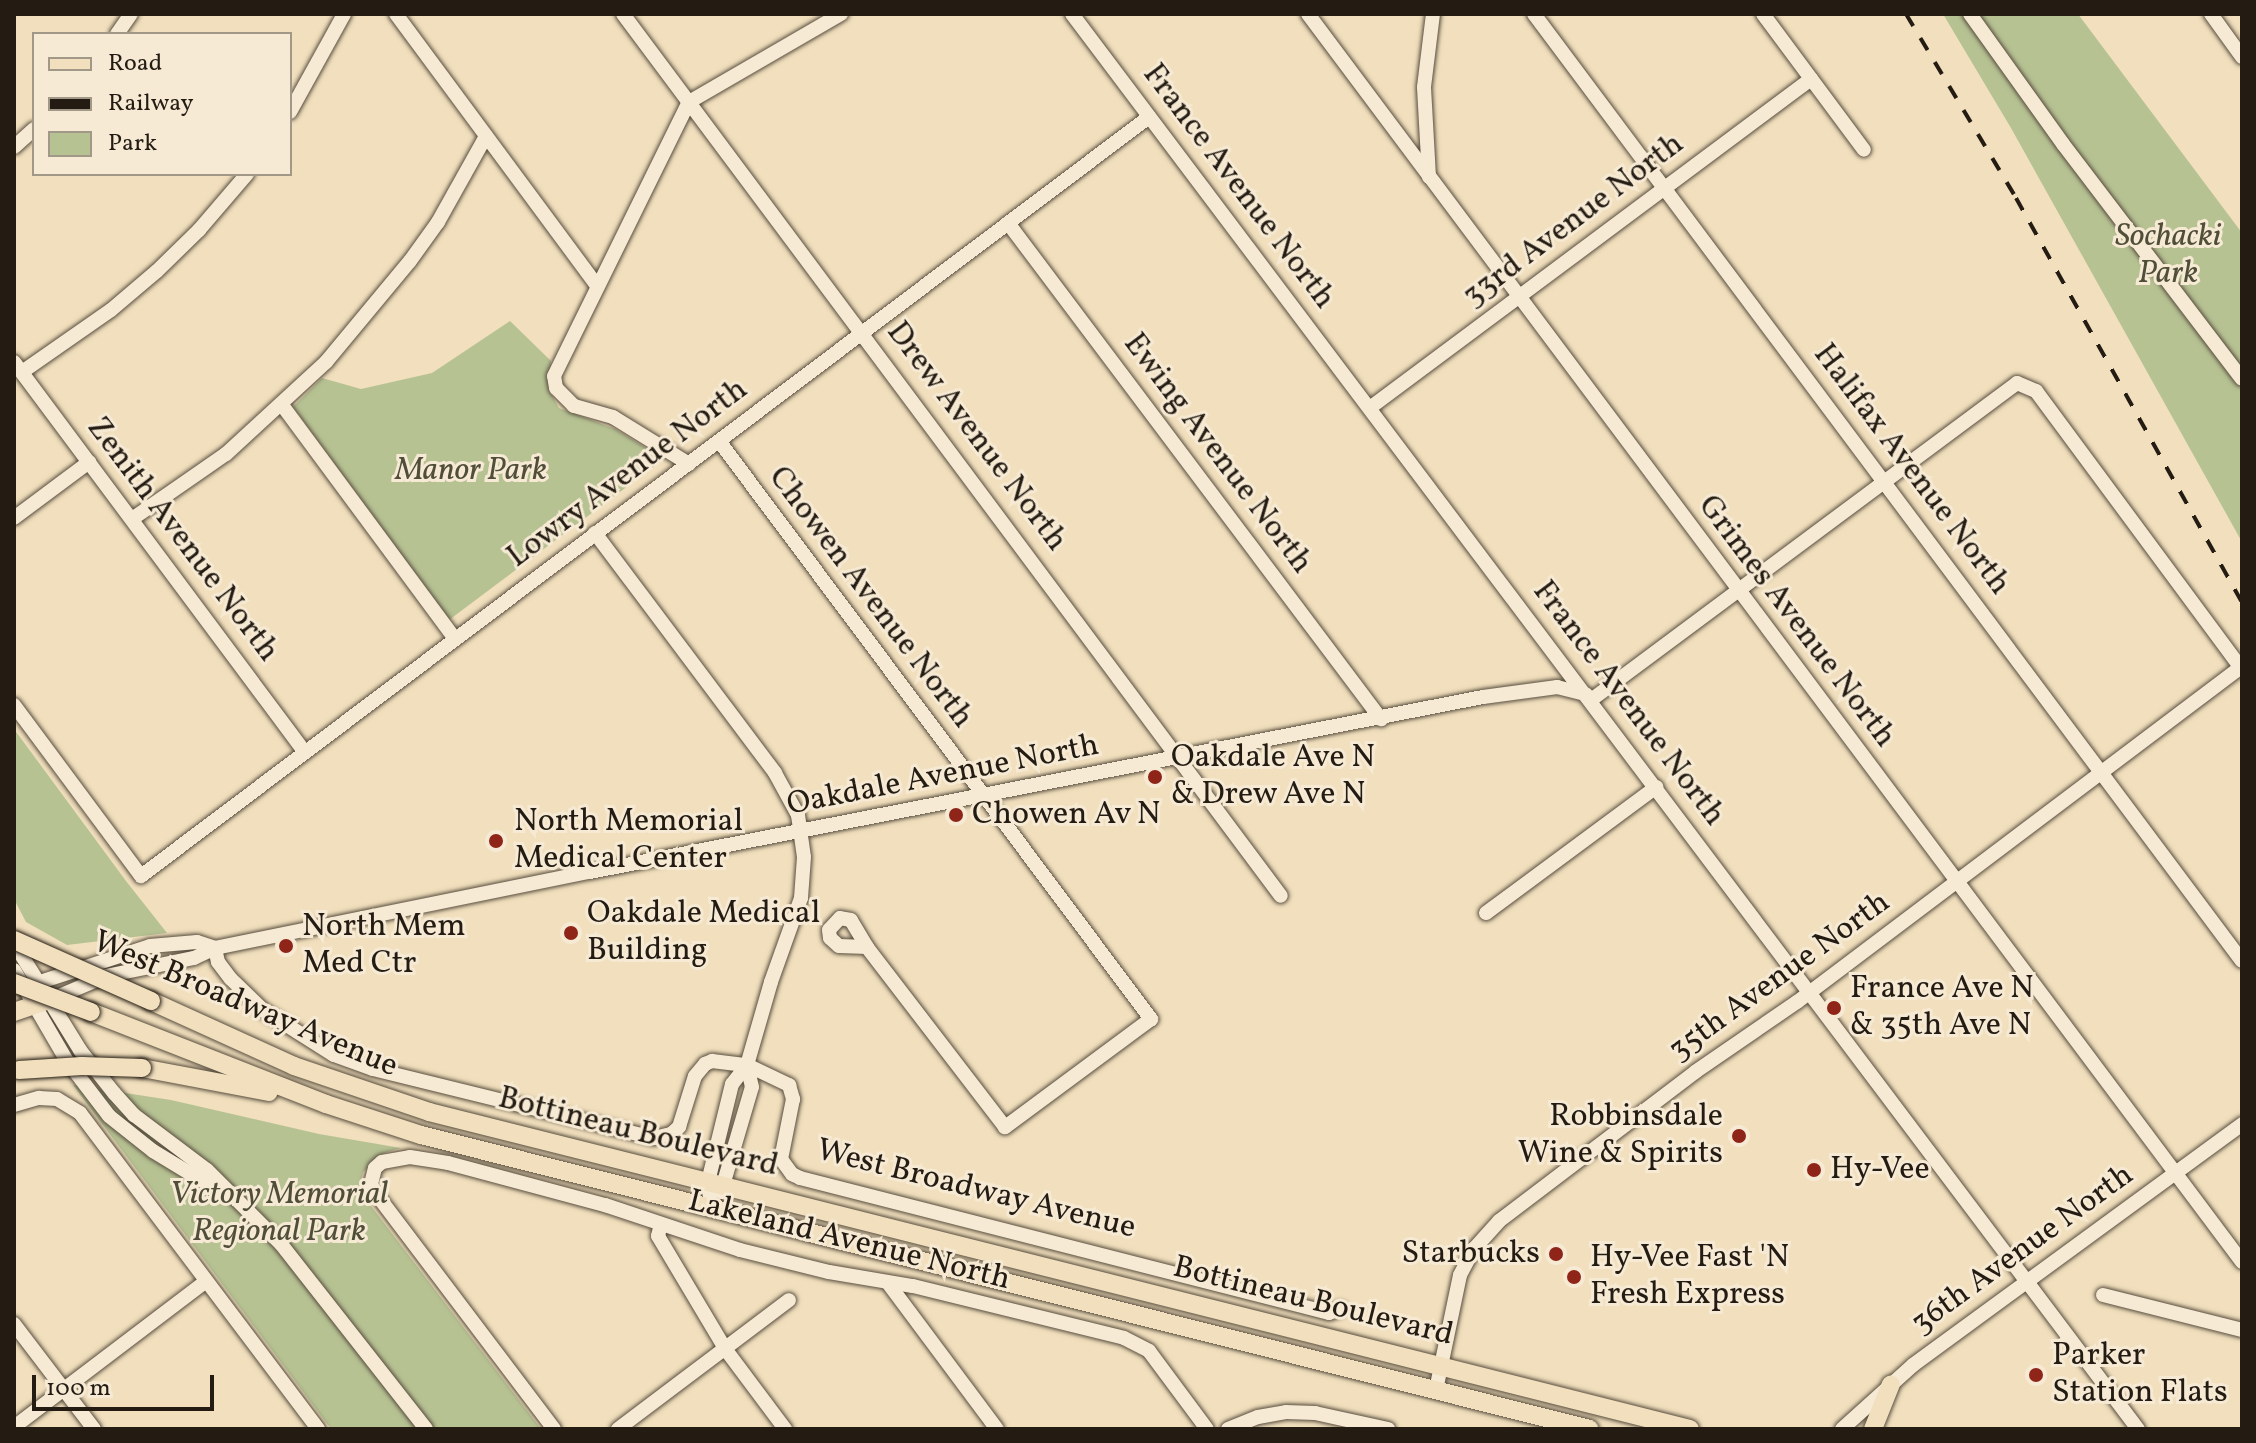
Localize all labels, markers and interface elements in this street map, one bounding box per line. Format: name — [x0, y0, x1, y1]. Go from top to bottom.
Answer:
legend — [32, 32, 292, 176]
text: Road — [108, 47, 162, 81]
street label: France Avenue North — [1133, 57, 1343, 317]
text: Railway — [108, 87, 194, 121]
street label: 33rd Avenue North — [1456, 126, 1692, 316]
text: Park — [108, 127, 157, 161]
park label: Sochacki Park — [2115, 219, 2221, 294]
street label: Drew Avenue North — [877, 314, 1075, 560]
street label: Ewing Avenue North — [1114, 326, 1320, 582]
street label: Halifax Avenue North — [1804, 337, 2018, 603]
street label: Lowry Avenue North — [500, 371, 756, 577]
street label: Zenith Avenue North — [77, 410, 287, 670]
park label: Manor Park — [395, 452, 547, 490]
street label: Chowen Avenue North — [759, 460, 981, 736]
street label: Grimes Avenue North — [1689, 488, 1903, 756]
street label: France Avenue North — [1523, 574, 1733, 834]
street label: Oakdale Avenue North — [784, 727, 1102, 825]
place label: Oakdale Ave N & Drew Ave N — [1171, 740, 1375, 815]
marker: Oakdale Ave N & Drew Ave N — [1146, 768, 1164, 786]
place label: Chowen Av N — [972, 796, 1161, 834]
place label: North Memorial Medical Center — [514, 804, 743, 879]
marker: Chowen Av N — [947, 806, 965, 824]
marker: North Memorial Medical Center — [485, 830, 507, 852]
street label: 35th Avenue North — [1662, 884, 1898, 1070]
place label: Oakdale Medical Building — [587, 896, 820, 971]
place label: North Mem Med Ctr — [302, 909, 466, 984]
street label: West Broadway Avenue — [86, 923, 404, 1087]
marker: Oakdale Medical Building — [562, 924, 580, 942]
marker: North Mem Med Ctr — [277, 937, 295, 955]
place label: France Ave N & 35th Ave N — [1850, 971, 2034, 1046]
marker: France Ave N & 35th Ave N — [1825, 999, 1843, 1017]
street label: Bottineau Boulevard — [494, 1080, 782, 1186]
place label: Robbinsdale Wine & Spirits — [1518, 1099, 1723, 1174]
marker: Robbinsdale Wine & Spirits — [1730, 1127, 1748, 1145]
street label: West Broadway Avenue — [812, 1132, 1140, 1248]
place label: Hy-Vee — [1830, 1151, 1930, 1189]
street label: 36th Avenue North — [1905, 1157, 2141, 1343]
marker: Hy-Vee — [1805, 1161, 1823, 1179]
park label: Victory Memorial Regional Park — [170, 1177, 388, 1252]
street label: Lakeland Avenue North — [684, 1182, 1014, 1300]
place label: Starbucks — [1402, 1235, 1540, 1273]
place label: Hy-Vee Fast 'N Fresh Express — [1590, 1240, 1789, 1315]
marker: Starbucks — [1547, 1245, 1565, 1263]
street label: Bottineau Boulevard — [1169, 1249, 1457, 1355]
marker: Hy-Vee Fast 'N Fresh Express — [1565, 1268, 1583, 1286]
place label: Parker Station Flats — [2052, 1338, 2228, 1413]
scale bar — [36, 1359, 218, 1409]
marker: Parker Station Flats — [2027, 1366, 2045, 1384]
text: 100 m — [46, 1372, 111, 1406]

